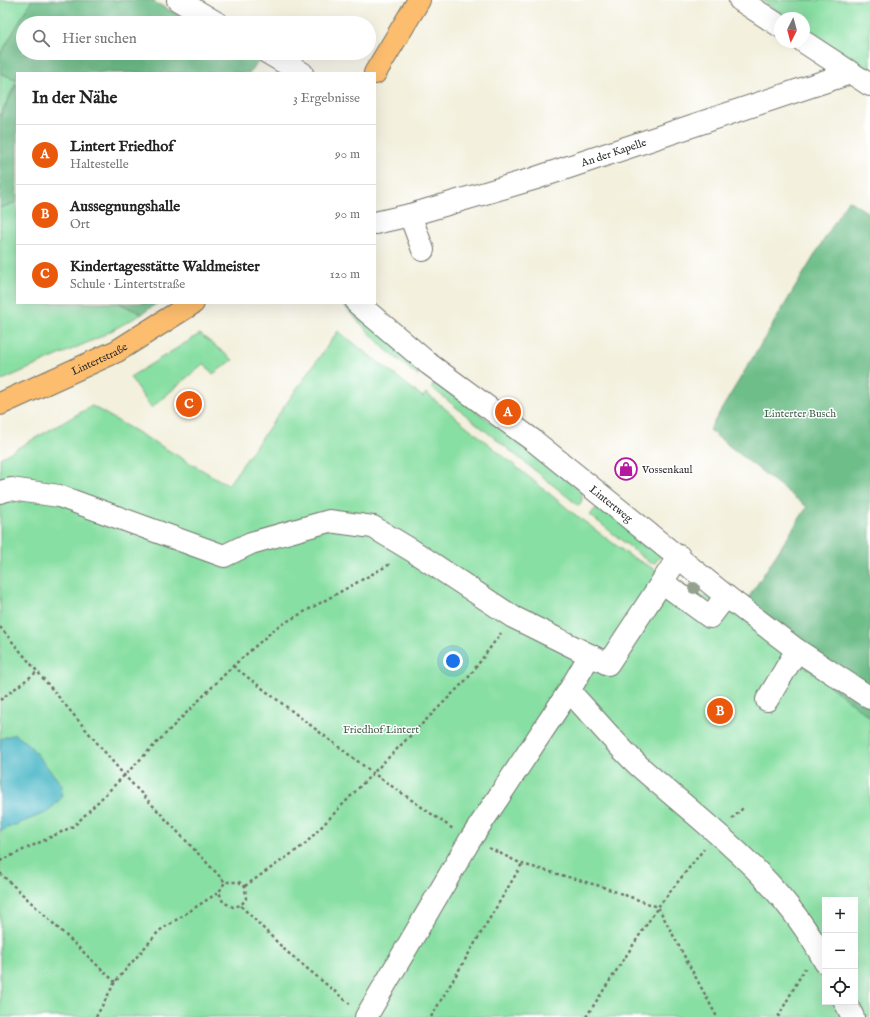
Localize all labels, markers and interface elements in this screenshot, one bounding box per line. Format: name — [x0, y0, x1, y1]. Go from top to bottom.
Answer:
north arrow — [774, 12, 810, 48]
search box — [16, 16, 376, 60]
icon: search — [30, 27, 52, 49]
text: Hier suchen — [62, 29, 137, 48]
text: In der Nähe — [32, 88, 117, 109]
text: 3 Ergebnisse — [293, 90, 360, 107]
street label: An der Kapelle — [578, 136, 648, 171]
text: Lintert Friedhof — [70, 137, 174, 156]
text: A — [41, 146, 49, 163]
text: 90 m — [335, 146, 360, 163]
text: Haltestelle — [70, 156, 129, 173]
text: Aussegnungshalle — [70, 197, 180, 216]
text: B — [41, 206, 49, 223]
text: 90 m — [335, 206, 360, 223]
text: Ort — [70, 216, 90, 233]
text: Kindertagesstätte Waldmeister — [70, 257, 260, 276]
text: C — [40, 266, 50, 283]
text: 120 m — [330, 266, 360, 283]
text: Schule · Lintertstraße — [70, 276, 185, 293]
street label: Lintertstraße — [69, 340, 130, 379]
pin: C — [176, 389, 202, 419]
pin: A — [495, 397, 521, 427]
park label: Linterter Busch — [764, 407, 836, 421]
shop icon: Vossenkaul — [613, 456, 639, 482]
place label: Vossenkaul — [641, 463, 693, 477]
street label: Lintertweg — [586, 483, 636, 527]
your location — [443, 651, 463, 671]
pin: B — [707, 696, 733, 726]
park label: Friedhof Lintert — [343, 723, 419, 737]
map controls — [822, 897, 858, 1005]
button: + — [822, 897, 858, 933]
button: − — [822, 933, 858, 969]
button: locate — [822, 969, 858, 1005]

